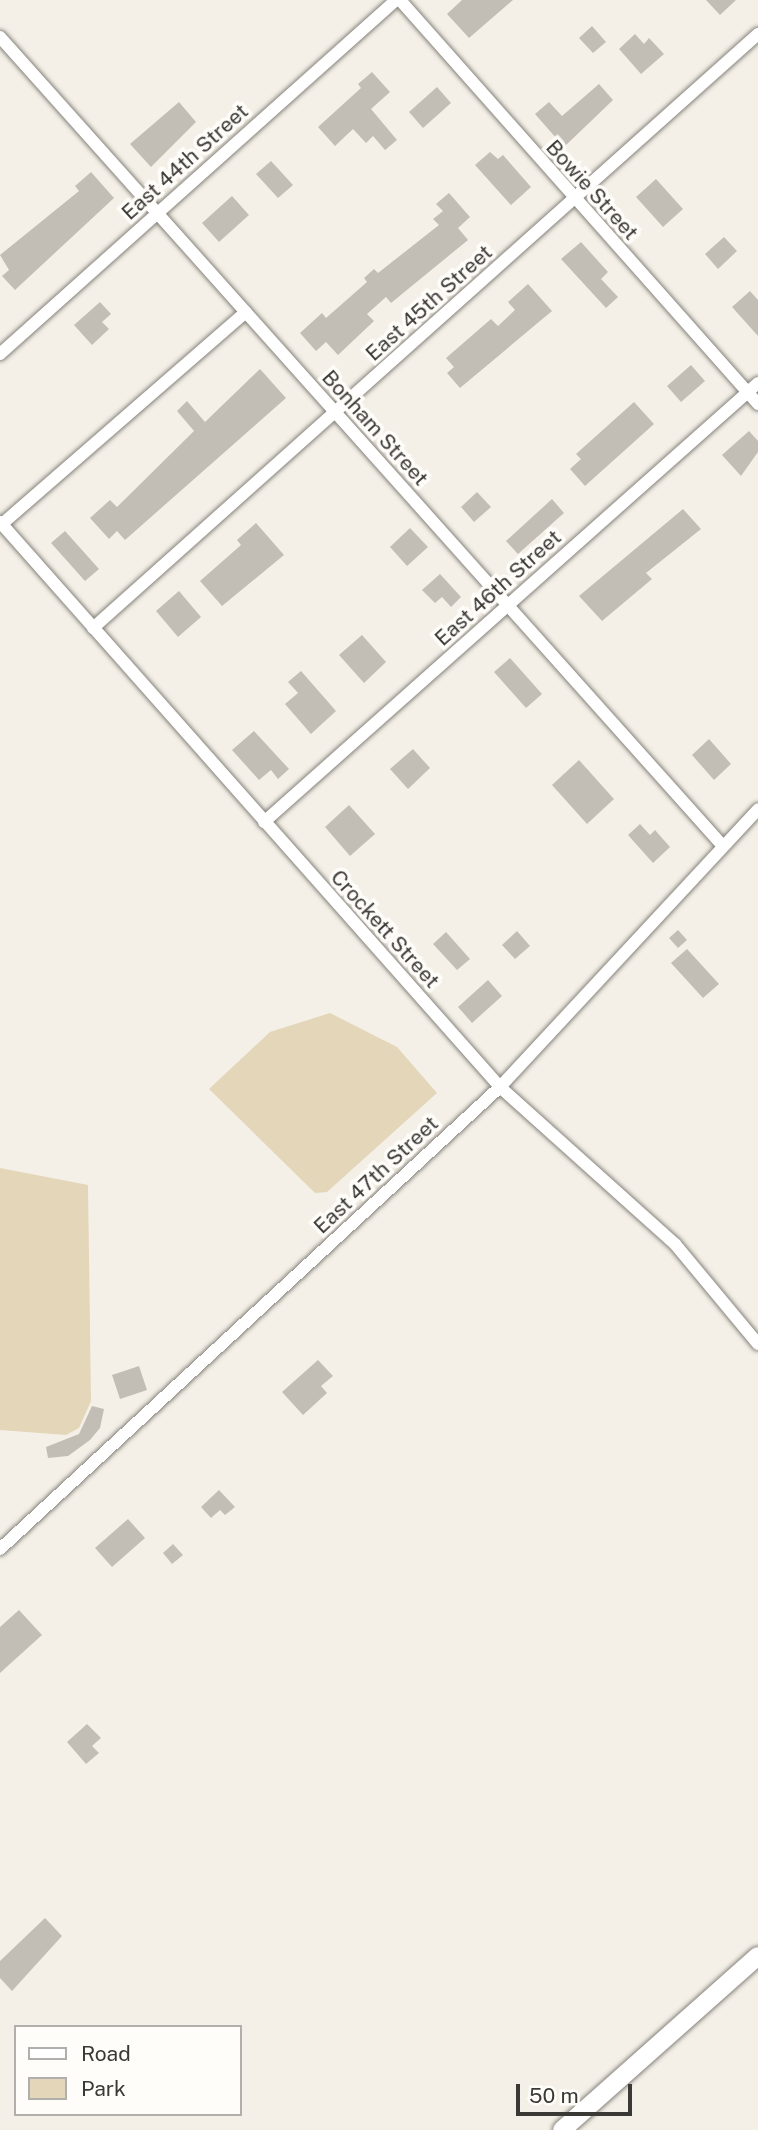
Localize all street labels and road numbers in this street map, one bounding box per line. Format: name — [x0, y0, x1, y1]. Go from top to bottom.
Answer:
street label: East 44th Street — [117, 99, 253, 225]
street label: Bowie Street — [541, 135, 643, 245]
street label: East 45th Street — [361, 240, 497, 366]
street label: Bonham Street — [317, 365, 433, 491]
street label: East 46th Street — [430, 525, 566, 651]
street label: Crockett Street — [325, 865, 445, 993]
street label: East 47th Street — [309, 1111, 443, 1239]

